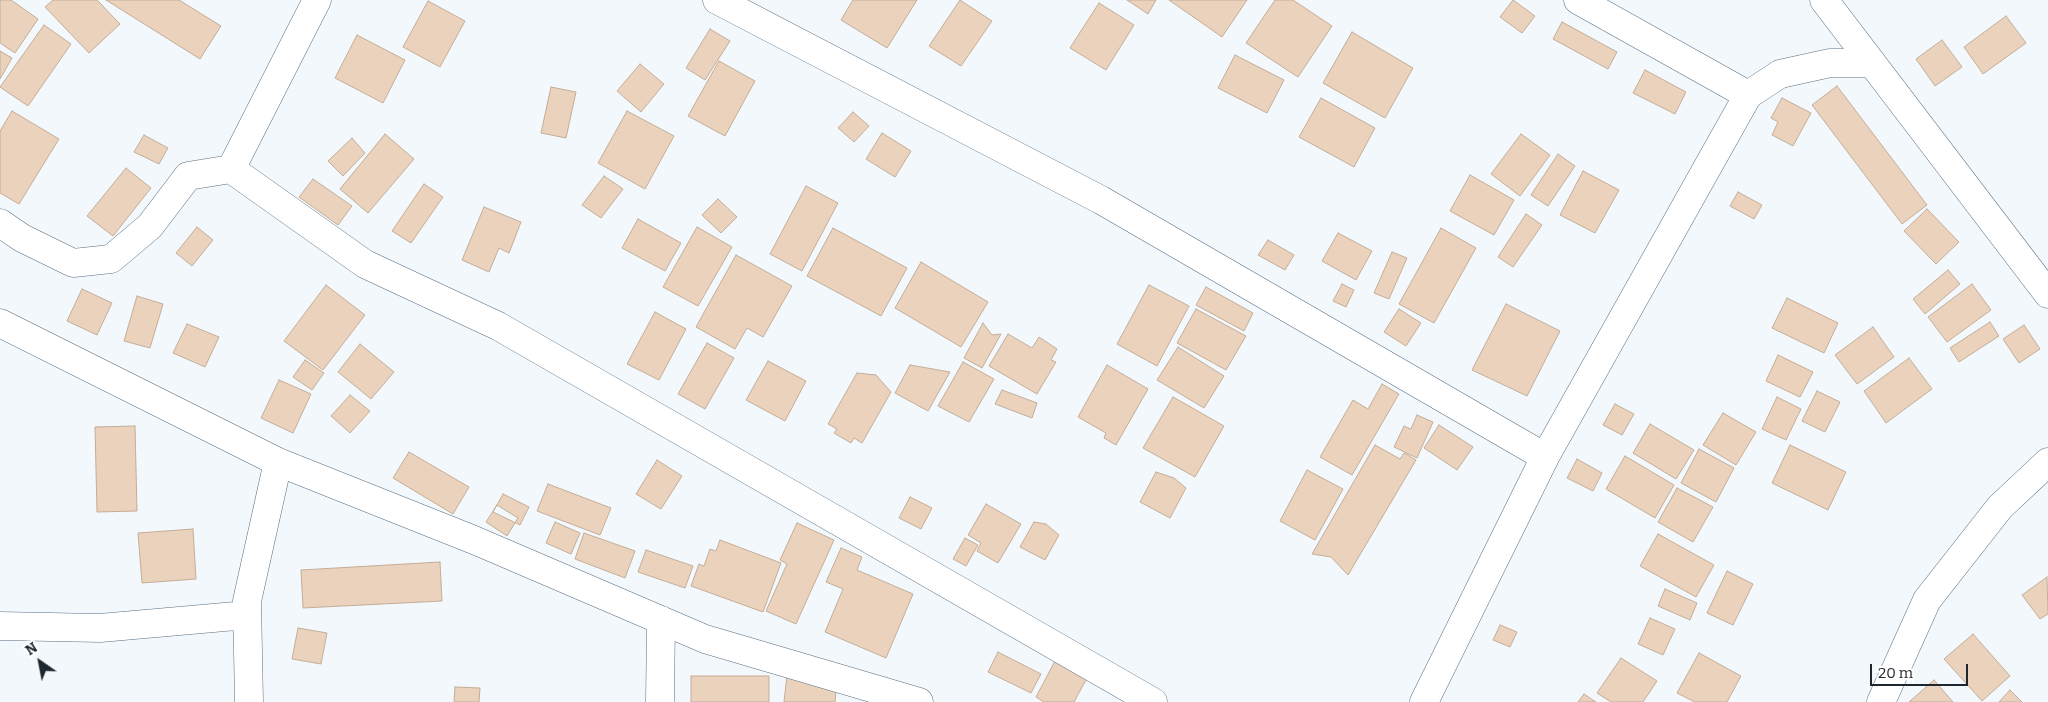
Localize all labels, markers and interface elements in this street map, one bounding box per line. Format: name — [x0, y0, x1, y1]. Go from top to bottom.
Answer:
north arrow — [15, 637, 65, 687]
text: N — [22, 639, 41, 659]
scale bar — [1873, 654, 1970, 686]
text: 20 m — [1878, 664, 1913, 682]

